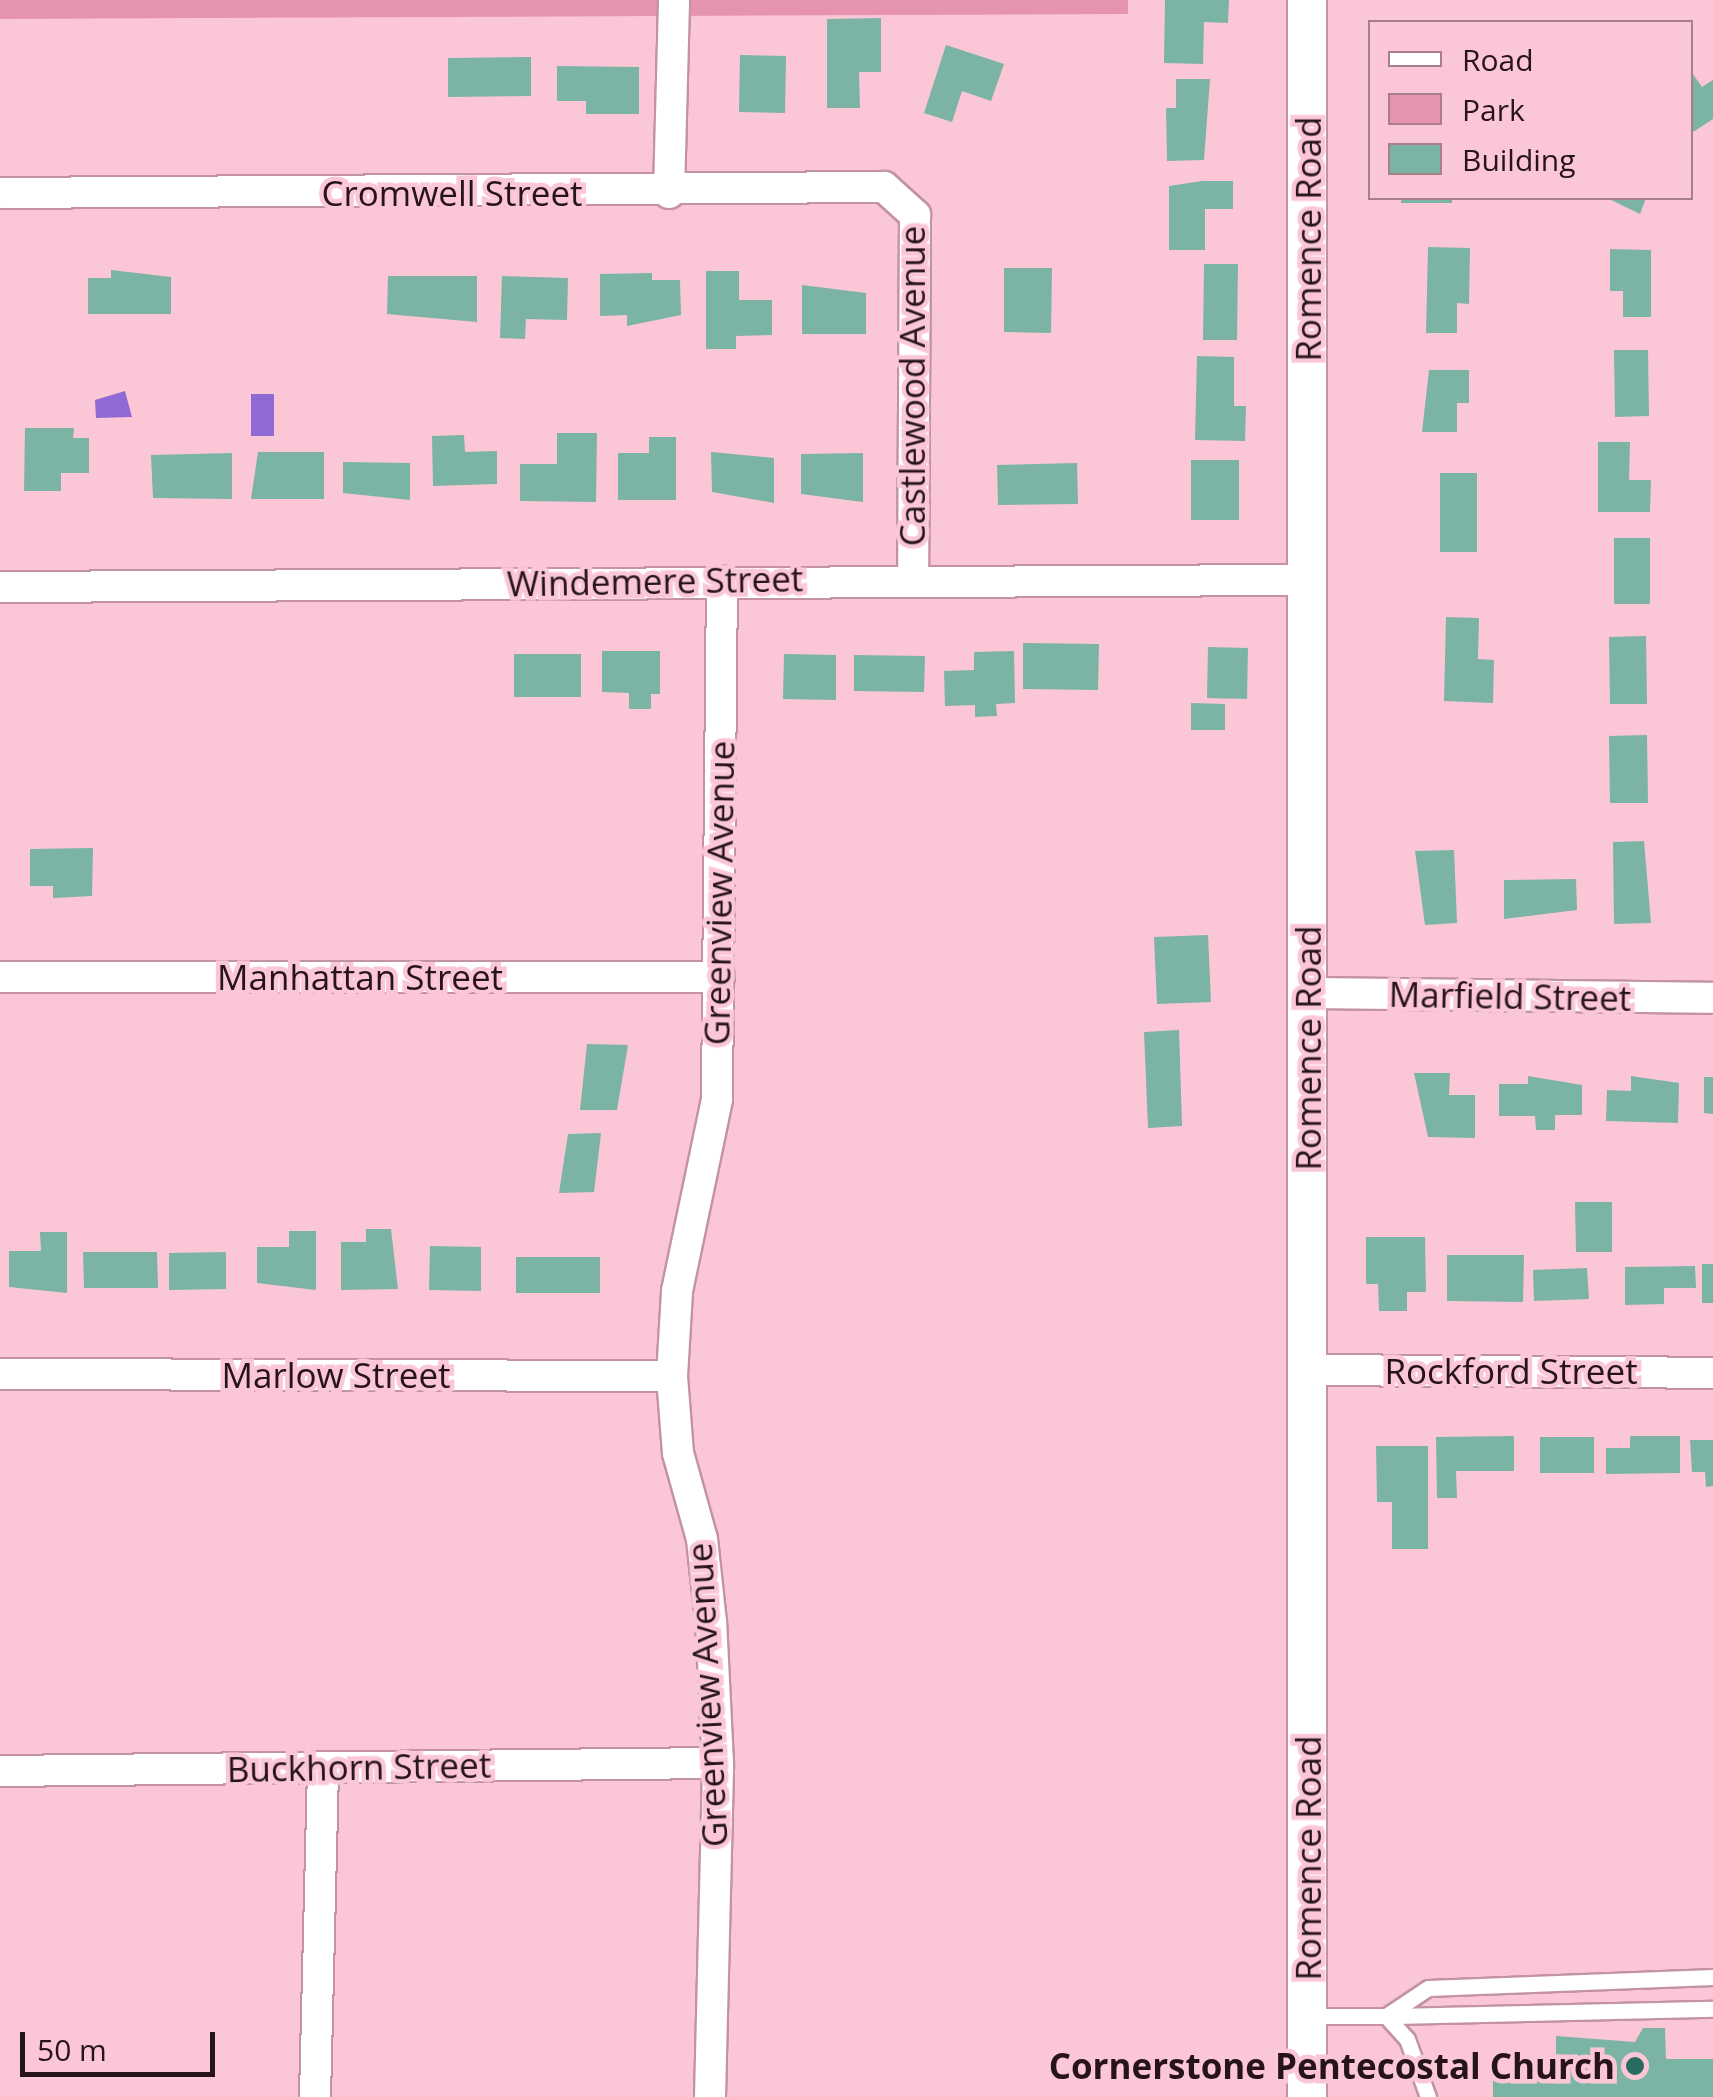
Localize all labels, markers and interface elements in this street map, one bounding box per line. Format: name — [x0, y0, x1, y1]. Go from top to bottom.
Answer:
legend — [1368, 20, 1693, 200]
text: Road — [1462, 39, 1534, 80]
text: Park — [1462, 89, 1525, 130]
street label: Romence Road — [1287, 116, 1329, 362]
text: Building — [1462, 139, 1576, 180]
street label: Cromwell Street — [321, 172, 583, 214]
street label: Castlewood Avenue — [891, 226, 933, 546]
street label: Windemere Street — [506, 557, 804, 605]
street label: Greenview Avenue — [695, 740, 743, 1046]
street label: Romence Road — [1287, 925, 1329, 1171]
street label: Manhattan Street — [217, 956, 503, 998]
street label: Marfield Street — [1388, 973, 1632, 1019]
street label: Rockford Street — [1384, 1350, 1638, 1392]
street label: Marlow Street — [221, 1354, 451, 1396]
street label: Greenview Avenue — [678, 1542, 736, 1848]
street label: Romence Road — [1287, 1735, 1329, 1981]
street label: Buckhorn Street — [226, 1744, 492, 1790]
scale bar — [25, 2012, 220, 2074]
text: 50 m — [37, 2029, 107, 2070]
place label: Cornerstone Pentecostal Church — [1049, 2045, 1615, 2087]
marker: Cornerstone Pentecostal Church — [1624, 2055, 1646, 2077]

